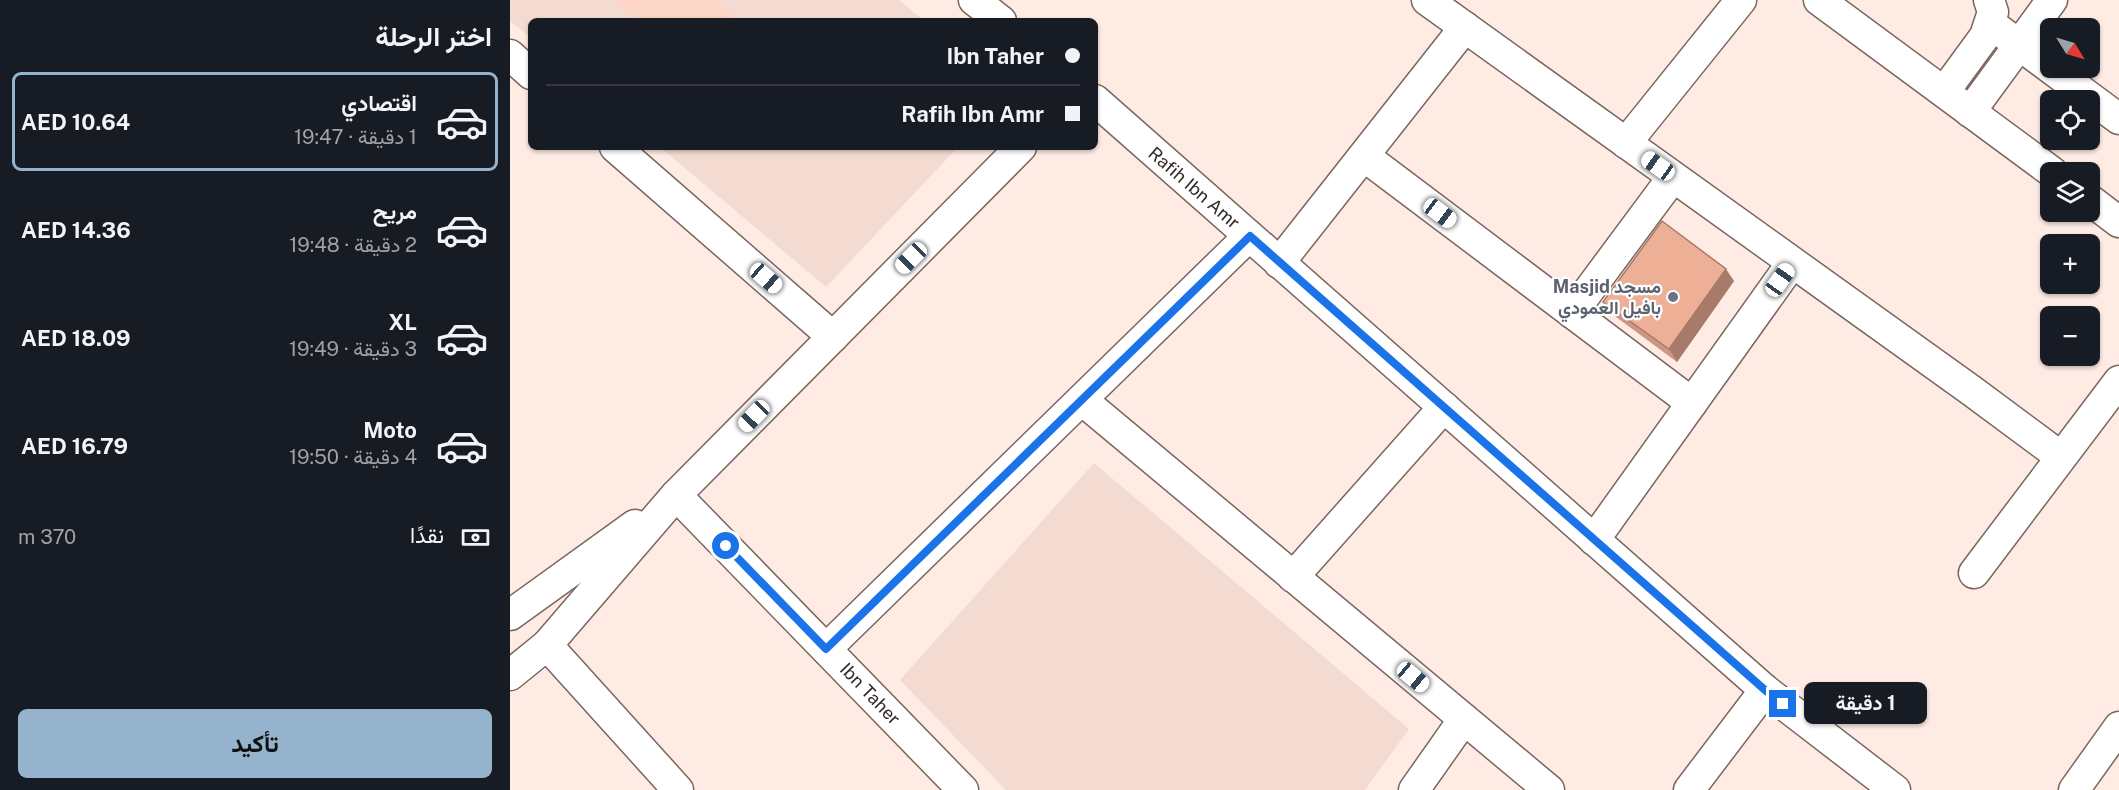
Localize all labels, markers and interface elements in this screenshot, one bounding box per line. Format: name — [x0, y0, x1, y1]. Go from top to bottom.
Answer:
north arrow — [2040, 18, 2100, 78]
map controls — [2040, 18, 2100, 366]
text: اختر الرحلة — [375, 20, 492, 52]
text: Ibn Taher — [946, 43, 1044, 69]
text: اقتصادي — [341, 90, 417, 116]
button: locate — [2040, 90, 2100, 150]
icon: car — [435, 95, 489, 149]
text: Rafih Ibn Amr — [901, 101, 1044, 127]
text: AED 10.64 — [21, 109, 130, 135]
text: 1 دقيقة · 19:47 — [294, 125, 417, 149]
street label: Rafih Ibn Amr — [1144, 142, 1244, 233]
car — [1638, 148, 1678, 184]
button: layers — [2040, 162, 2100, 222]
car — [1420, 195, 1460, 231]
text: مريح — [373, 198, 417, 224]
icon: car — [435, 203, 489, 257]
text: AED 14.36 — [21, 217, 131, 243]
text: 2 دقيقة · 19:48 — [289, 233, 417, 257]
button: + — [2040, 234, 2100, 294]
car — [892, 239, 930, 277]
car — [747, 259, 785, 297]
car — [1762, 260, 1798, 300]
place label: Masjid مسجد بافيل العمودي — [1553, 276, 1661, 323]
marker: Masjid مسجد بافيل العمودي — [1666, 290, 1680, 304]
button: − — [2040, 306, 2100, 366]
text: XL — [389, 309, 417, 335]
icon: car — [435, 311, 489, 365]
text: AED 18.09 — [21, 325, 131, 351]
text: 3 دقيقة · 19:49 — [289, 337, 417, 361]
car — [735, 397, 773, 435]
text: Moto — [363, 417, 417, 443]
icon: car — [435, 419, 489, 473]
text: AED 16.79 — [21, 433, 128, 459]
text: 4 دقيقة · 19:50 — [289, 445, 417, 469]
icon: cash — [459, 521, 492, 554]
text: نقدًا — [410, 522, 444, 548]
text: 370 m — [18, 525, 76, 549]
route start — [712, 532, 739, 559]
street label: Ibn Taher — [836, 658, 905, 729]
car — [1393, 659, 1433, 695]
callout: 1 دقيقة — [1804, 683, 1927, 725]
route end — [1769, 690, 1796, 717]
text: 1 دقيقة — [1835, 691, 1896, 715]
button: تأكيد — [18, 709, 492, 778]

